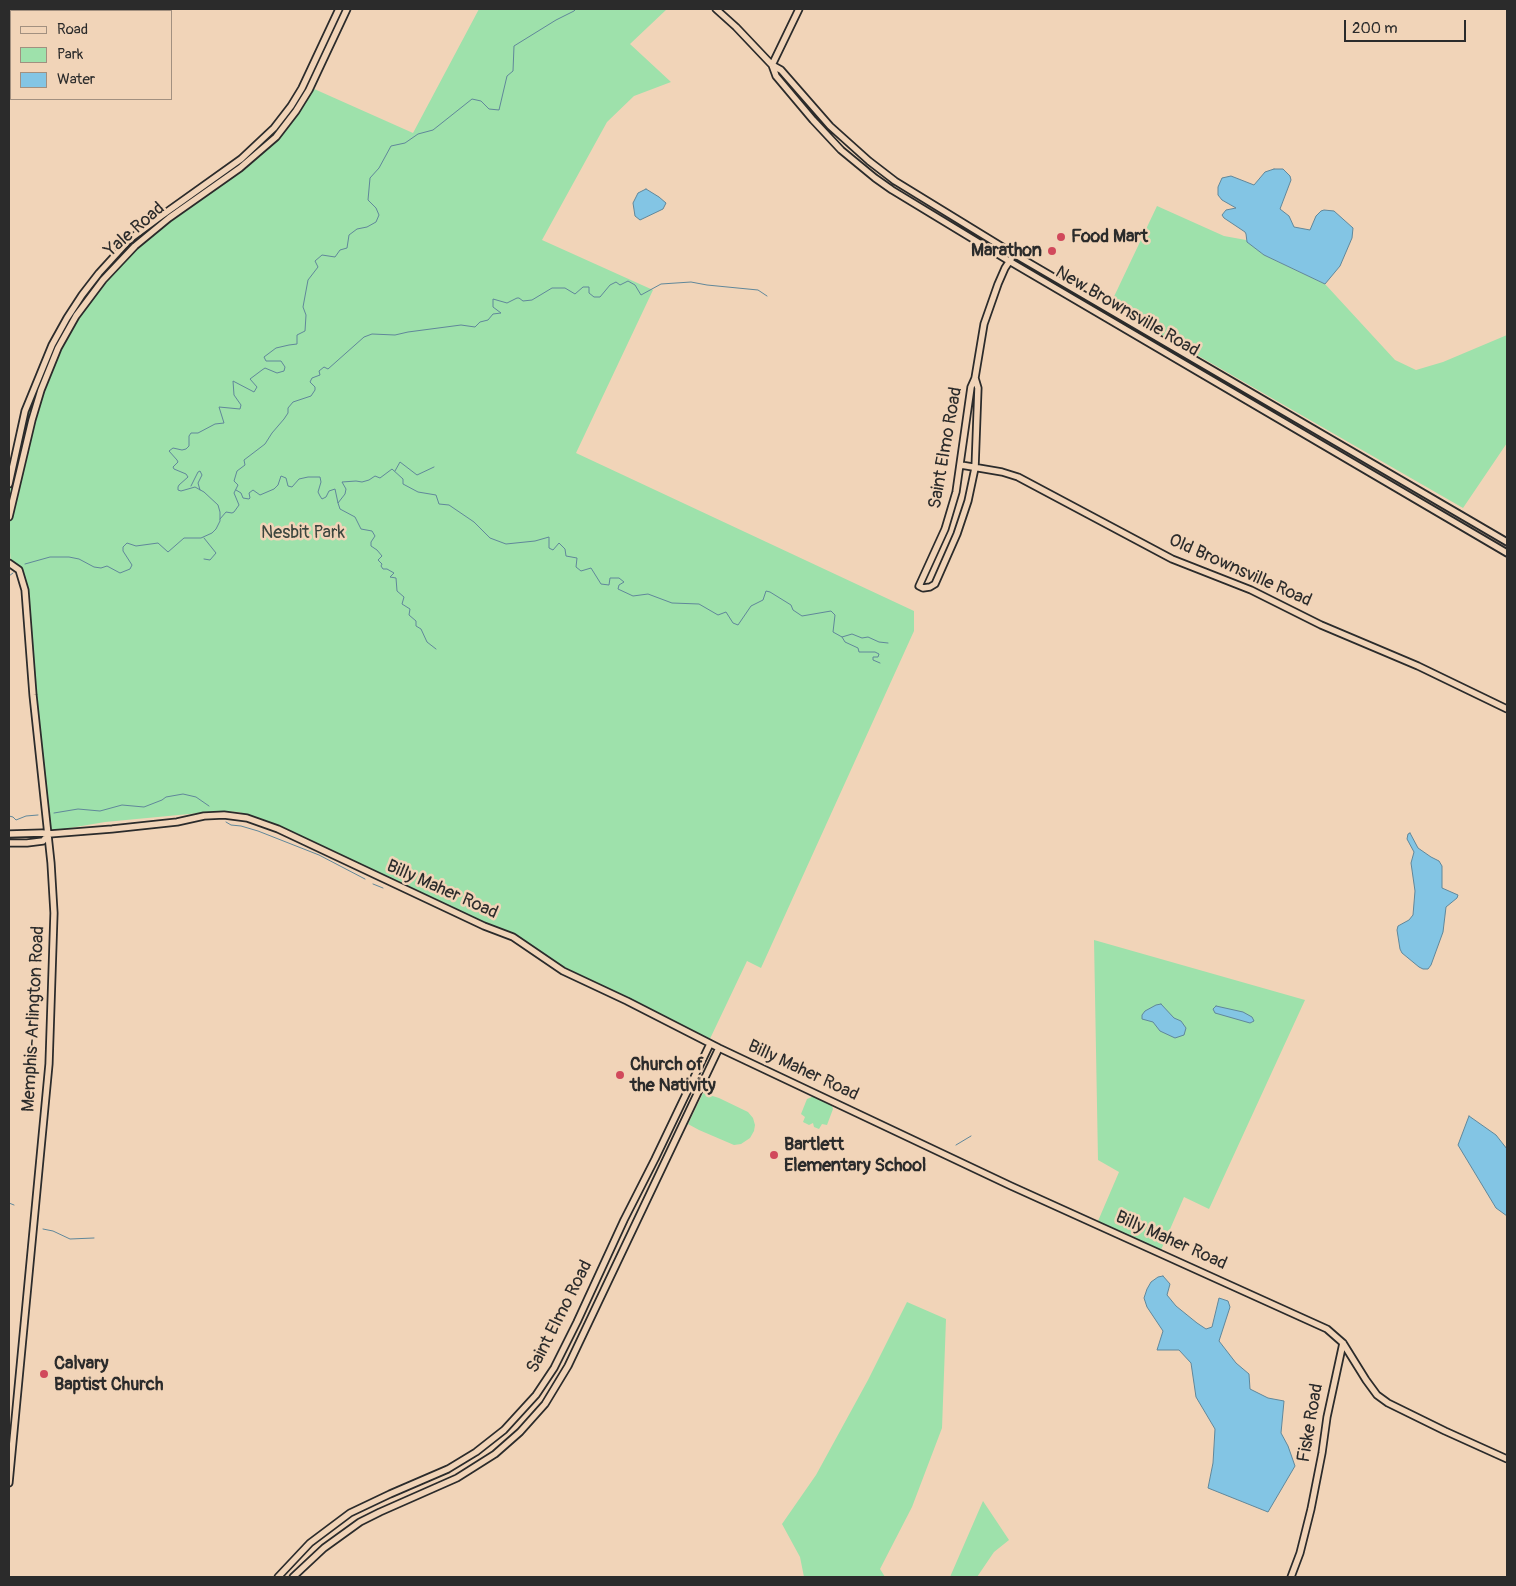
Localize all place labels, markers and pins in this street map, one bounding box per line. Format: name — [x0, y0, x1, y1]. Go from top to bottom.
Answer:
place label: Food Mart — [1071, 226, 1148, 248]
marker: Food Mart — [1055, 231, 1067, 243]
place label: Marathon — [971, 240, 1042, 262]
marker: Marathon — [1046, 245, 1058, 257]
place label: Church of the Nativity — [630, 1054, 716, 1096]
marker: Church of the Nativity — [614, 1069, 626, 1081]
place label: Bartlett Elementary School — [784, 1134, 926, 1176]
marker: Bartlett Elementary School — [768, 1149, 780, 1161]
place label: Calvary Baptist Church — [54, 1353, 163, 1396]
marker: Calvary Baptist Church — [38, 1368, 50, 1380]

